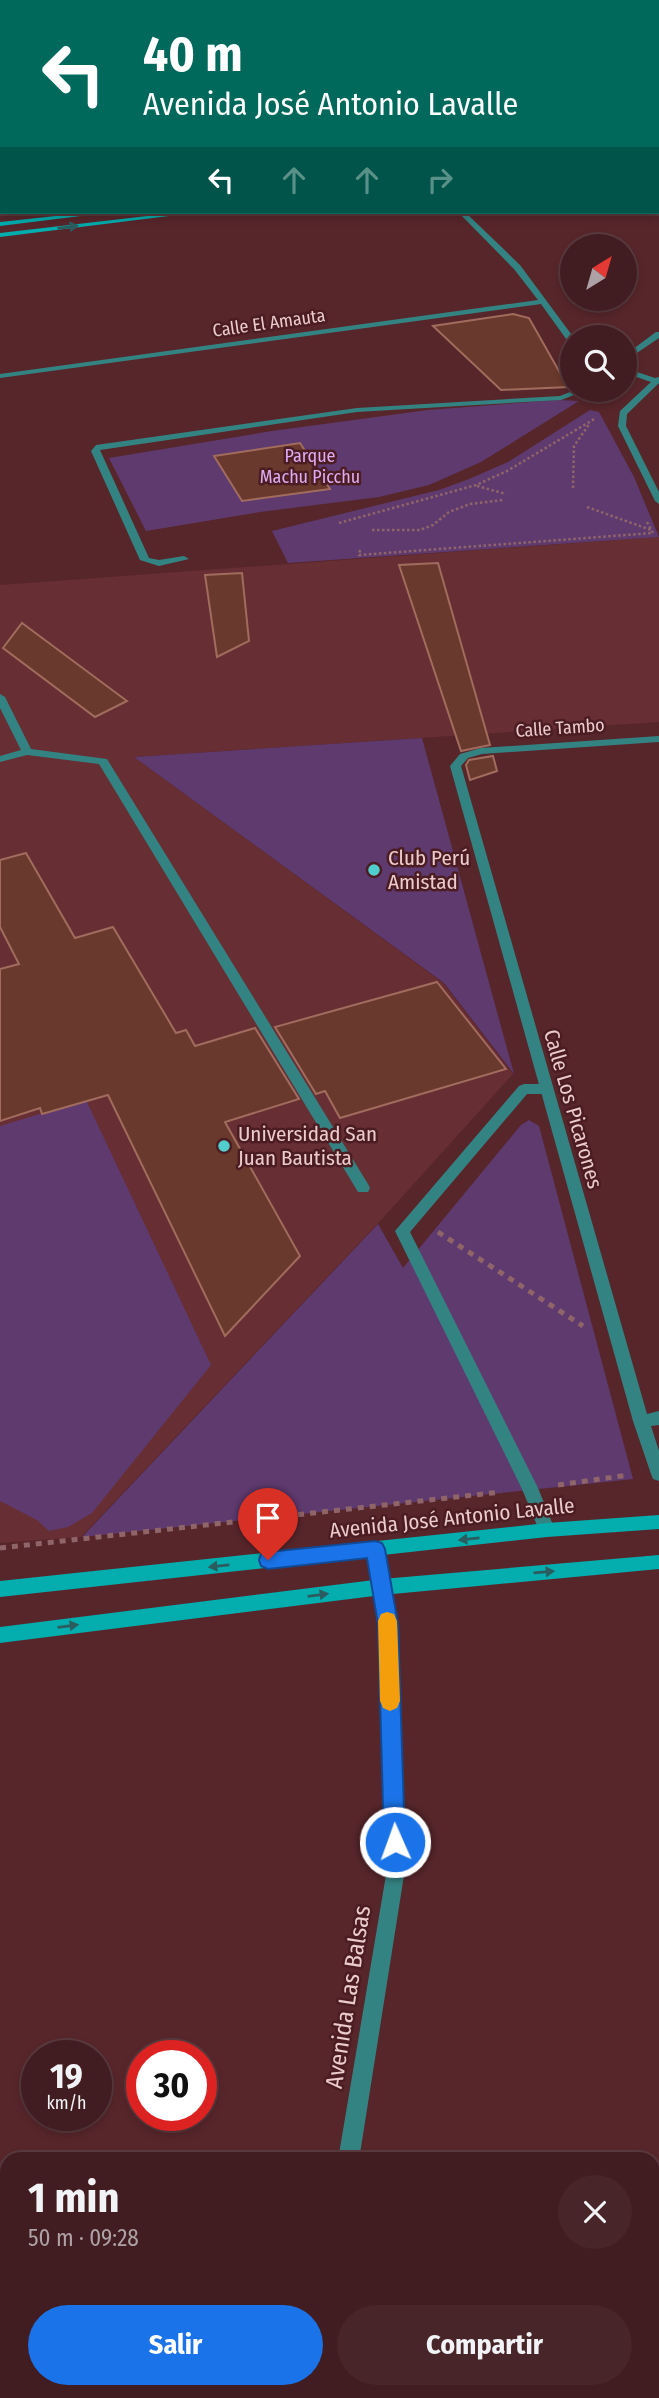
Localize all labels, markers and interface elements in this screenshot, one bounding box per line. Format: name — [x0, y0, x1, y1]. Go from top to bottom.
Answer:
text: 40 m — [143, 25, 243, 84]
icon: left — [28, 28, 119, 119]
text: Avenida José Antonio Lavalle — [143, 85, 518, 123]
icon: left — [202, 161, 240, 199]
icon: ahead — [275, 161, 313, 199]
icon: ahead — [348, 161, 386, 199]
icon: right — [421, 161, 459, 199]
one-way arrow — [57, 221, 79, 232]
north arrow — [560, 234, 637, 312]
map controls — [560, 234, 637, 402]
street label: Calle El Amauta — [211, 304, 327, 342]
button: search — [560, 325, 637, 402]
park label: Parque Machu Picchu — [260, 445, 360, 488]
street label: Calle Tambo — [515, 714, 605, 742]
place label: Club Perú Amistad — [388, 845, 470, 895]
marker: Club Perú Amistad — [366, 862, 382, 878]
street label: Calle Los Picarones — [538, 1027, 608, 1192]
place label: Universidad San Juan Bautista — [238, 1121, 377, 1171]
marker: Universidad San Juan Bautista — [216, 1138, 232, 1154]
pin — [238, 1488, 298, 1560]
street label: Avenida José Antonio Lavalle — [328, 1492, 576, 1544]
icon: arrive — [249, 1499, 287, 1537]
one-way arrow — [458, 1533, 480, 1544]
one-way arrow — [207, 1560, 229, 1571]
one-way arrow — [533, 1567, 555, 1578]
one-way arrow — [307, 1590, 329, 1601]
one-way arrow — [57, 1621, 79, 1632]
position arrow — [358, 1805, 432, 1879]
street label: Avenida Las Balsas — [320, 1904, 376, 2090]
speed limit sign: 30 — [126, 2040, 217, 2131]
text: 19 — [50, 2055, 83, 2097]
text: km/h — [46, 2092, 87, 2114]
text: 1 min — [28, 2173, 119, 2223]
button: close — [558, 2175, 632, 2249]
text: 50 m · 09:28 — [28, 2224, 139, 2252]
button: Salir — [28, 2305, 323, 2385]
button: Compartir — [337, 2305, 632, 2385]

